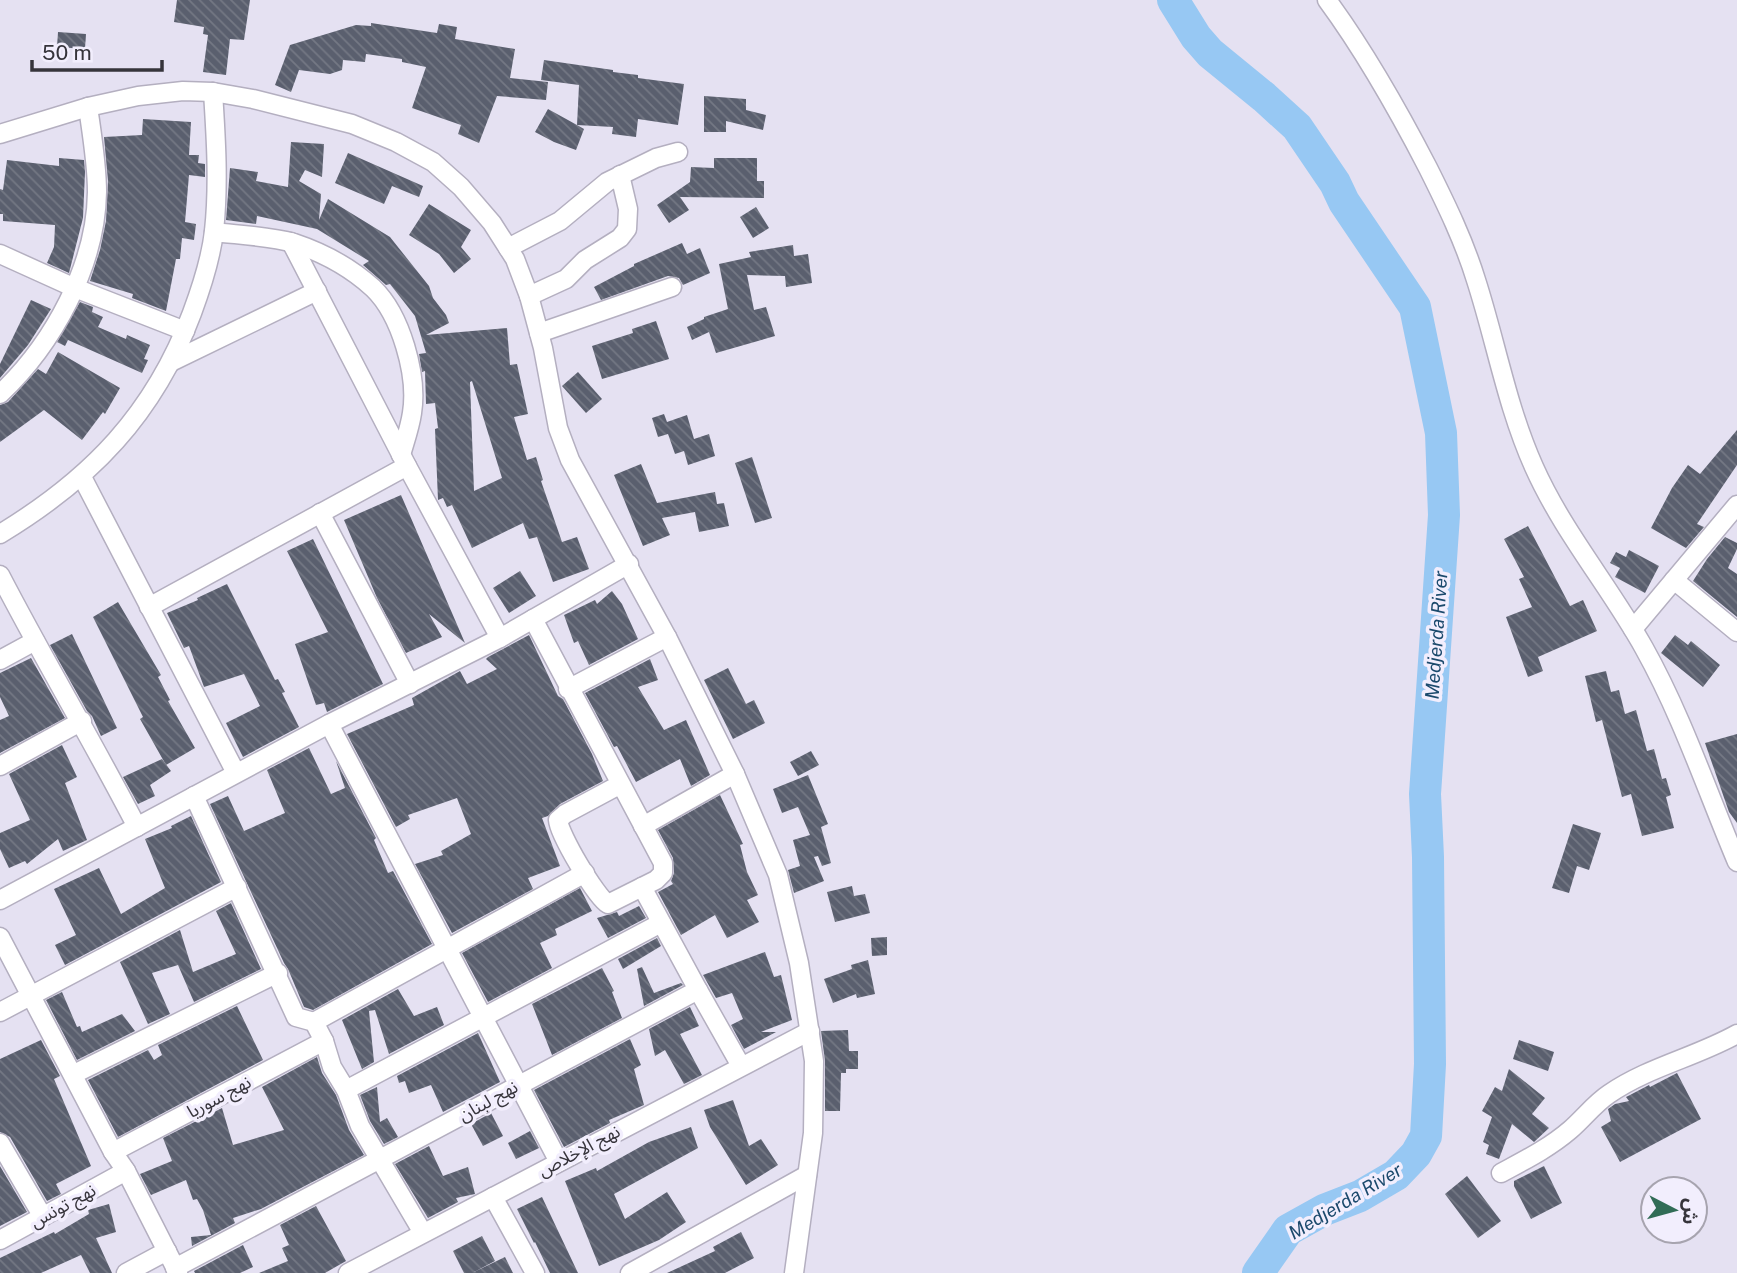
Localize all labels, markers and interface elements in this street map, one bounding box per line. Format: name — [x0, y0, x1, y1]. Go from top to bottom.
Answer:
scale bar — [32, 28, 161, 72]
text: 50 m — [42, 40, 92, 65]
water label: Medjerda River — [1421, 569, 1452, 700]
street label: نهج سوريا — [183, 1071, 256, 1125]
street label: نهج لبنان — [454, 1076, 523, 1128]
street label: نهج الإخلاص — [534, 1120, 625, 1184]
water label: Medjerda River — [1284, 1158, 1407, 1244]
north arrow — [1639, 1175, 1709, 1245]
street label: نهج تونس — [26, 1179, 101, 1235]
text: ش — [1679, 1198, 1703, 1226]

